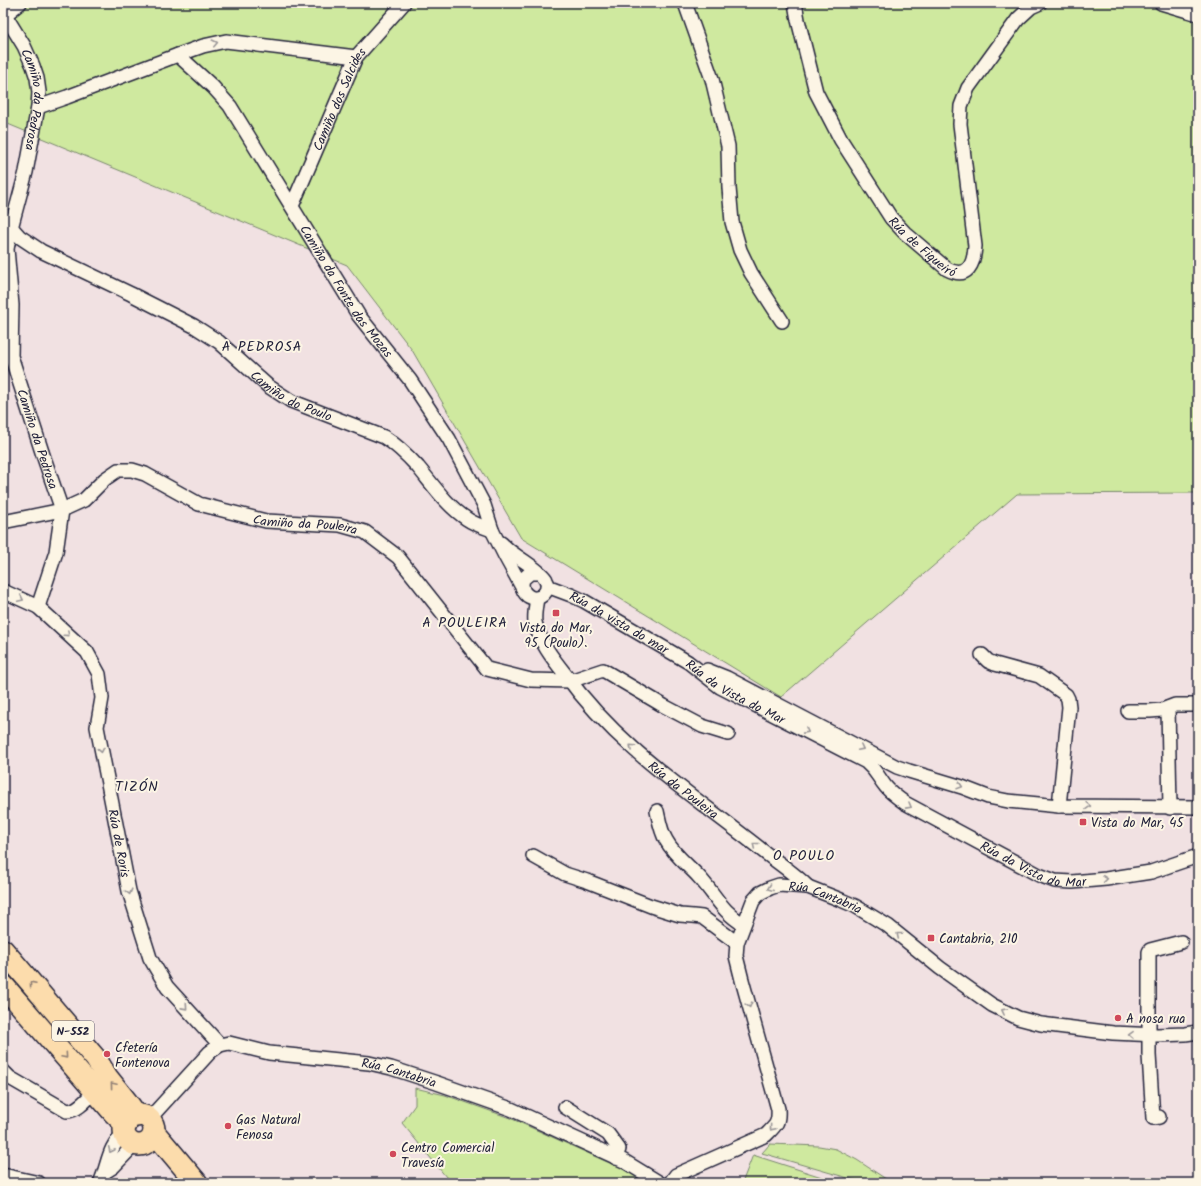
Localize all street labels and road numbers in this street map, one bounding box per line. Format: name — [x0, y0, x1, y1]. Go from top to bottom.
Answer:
street label: Camiño dos Salcides — [308, 43, 372, 154]
street label: Camiño da Pedrosa — [14, 45, 48, 152]
street label: Rúa de Figueiró — [883, 212, 959, 284]
street label: Camiño da Fonte das Mozas — [293, 221, 398, 363]
street label: Camiño do Poulo — [245, 366, 335, 428]
street label: Camiño da Pedrosa — [10, 386, 63, 492]
street label: Camiño da Pouleira — [251, 509, 360, 541]
street label: Rúa da vista do mar — [565, 587, 673, 661]
street label: Rúa da Vista do Mar — [681, 655, 789, 731]
street label: Rúa da Pouleira — [643, 756, 723, 825]
street label: Rúa de Roris — [101, 807, 135, 880]
street label: Rúa da Vista do Mar — [976, 836, 1088, 894]
street label: Rúa Cantabria — [788, 877, 866, 920]
road number: N-552 — [52, 1021, 94, 1041]
street label: Rúa Cantabria — [360, 1053, 439, 1094]

